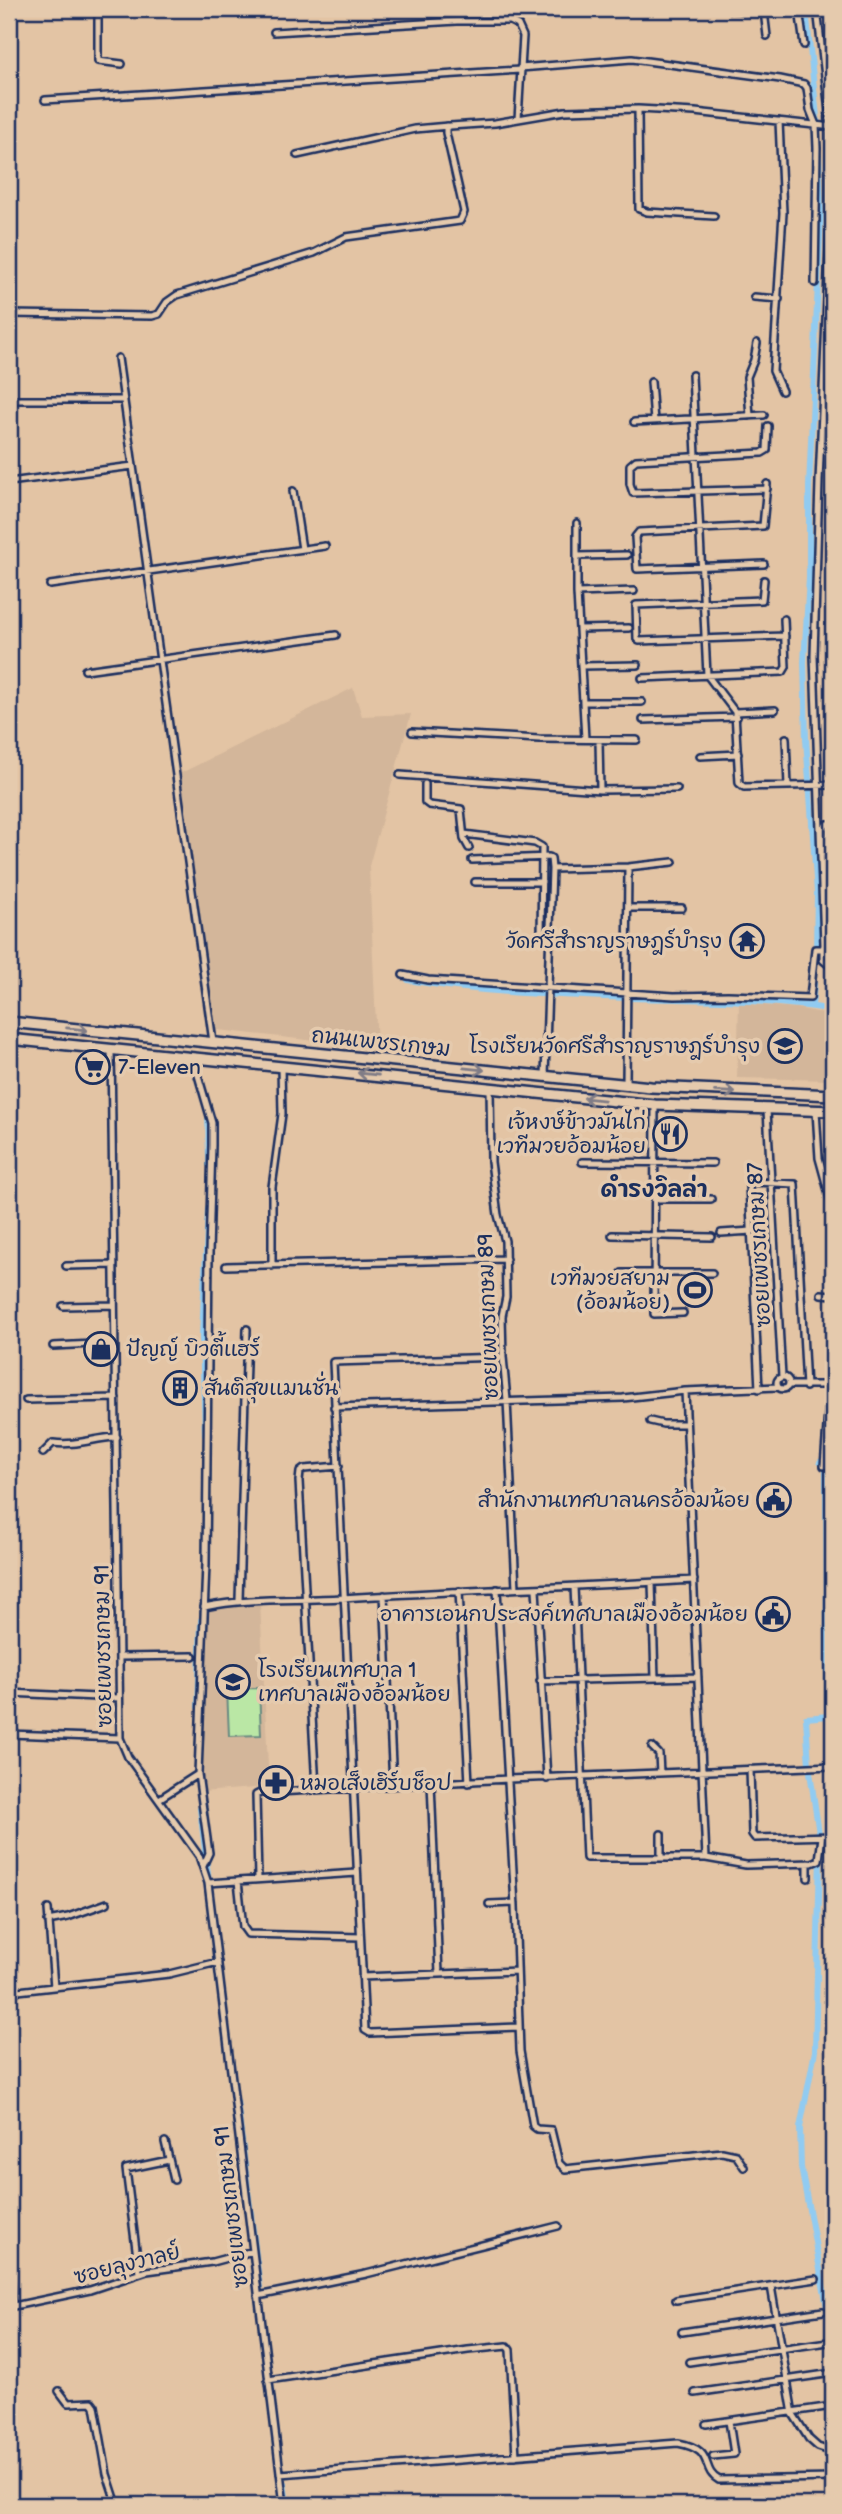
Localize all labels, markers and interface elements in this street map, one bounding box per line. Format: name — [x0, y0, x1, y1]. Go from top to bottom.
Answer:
temple icon: วัดศรีสําราญราษฎร์บํารุง — [728, 922, 766, 960]
place label: วัดศรีสําราญราษฎร์บํารุง — [506, 928, 722, 957]
one-way arrow — [65, 1023, 87, 1036]
street label: ถนนเพชรเกษม — [310, 1023, 452, 1062]
school or university icon: โรงเรียนวัดศรีสําราญราษฎร์บํารุง — [766, 1027, 804, 1065]
place label: โรงเรียนวัดศรีสําราญราษฎร์บํารุง — [469, 1033, 760, 1062]
supermarket icon: 7-Eleven — [74, 1048, 112, 1086]
place label: 7-Eleven — [118, 1055, 201, 1080]
one-way arrow — [462, 1063, 484, 1076]
one-way arrow — [357, 1068, 380, 1081]
one-way arrow — [713, 1085, 736, 1098]
one-way arrow — [583, 1092, 606, 1105]
place label: เจ้หงษ์ข้าวมันไก่ เวทีมวยอ้อมน้อย — [496, 1109, 646, 1159]
restaurant icon: เจ้หงษ์ข้าวมันไก่ เวทีมวยอ้อมน้อย — [651, 1115, 689, 1153]
street label: ซอยเพชรเกษม 87 — [743, 1161, 776, 1328]
district label: ดำรงวิลล่า — [600, 1174, 708, 1204]
street label: ซอยเพชรเกษม 89 — [473, 1233, 504, 1401]
place label: เวทีมวยสยาม (อ้อมน้อย) — [550, 1266, 670, 1315]
sports icon: เวทีมวยสยาม (อ้อมน้อย) — [676, 1271, 714, 1309]
shop icon: ปัญญ์ บิวตี้แฮร์ — [82, 1330, 120, 1368]
place label: ปัญญ์ บิวตี้แฮร์ — [126, 1330, 260, 1362]
building icon: สันติสุขแมนชั่น — [161, 1369, 199, 1407]
place label: สันติสุขแมนชั่น — [204, 1371, 338, 1404]
public building icon: สำนักงานเทศบาลนครอ้อมน้อย — [755, 1481, 793, 1519]
place label: สำนักงานเทศบาลนครอ้อมน้อย — [478, 1487, 750, 1513]
street label: ซอยเพชรเกษม 91 — [90, 1564, 117, 1728]
public building icon: อาคารเอนกประสงค์เทศบาลเมืองอ้อมน้อย — [754, 1595, 792, 1633]
place label: อาคารเอนกประสงค์เทศบาลเมืองอ้อมน้อย — [380, 1601, 748, 1627]
place label: โรงเรียนเทศบาล 1 เทศบาลเมืองอ้อมน้อย — [258, 1657, 451, 1707]
school or university icon: โรงเรียนเทศบาล 1 เทศบาลเมืองอ้อมน้อย — [214, 1663, 252, 1701]
pharmacy icon: หมอเส็งเฮิร์บช็อป — [257, 1764, 295, 1802]
place label: หมอเส็งเฮิร์บช็อป — [300, 1770, 452, 1796]
street label: ซอยเพชรเกษม 91 — [209, 2124, 254, 2289]
street label: ซอยลุงวาลย์ — [71, 2238, 184, 2293]

